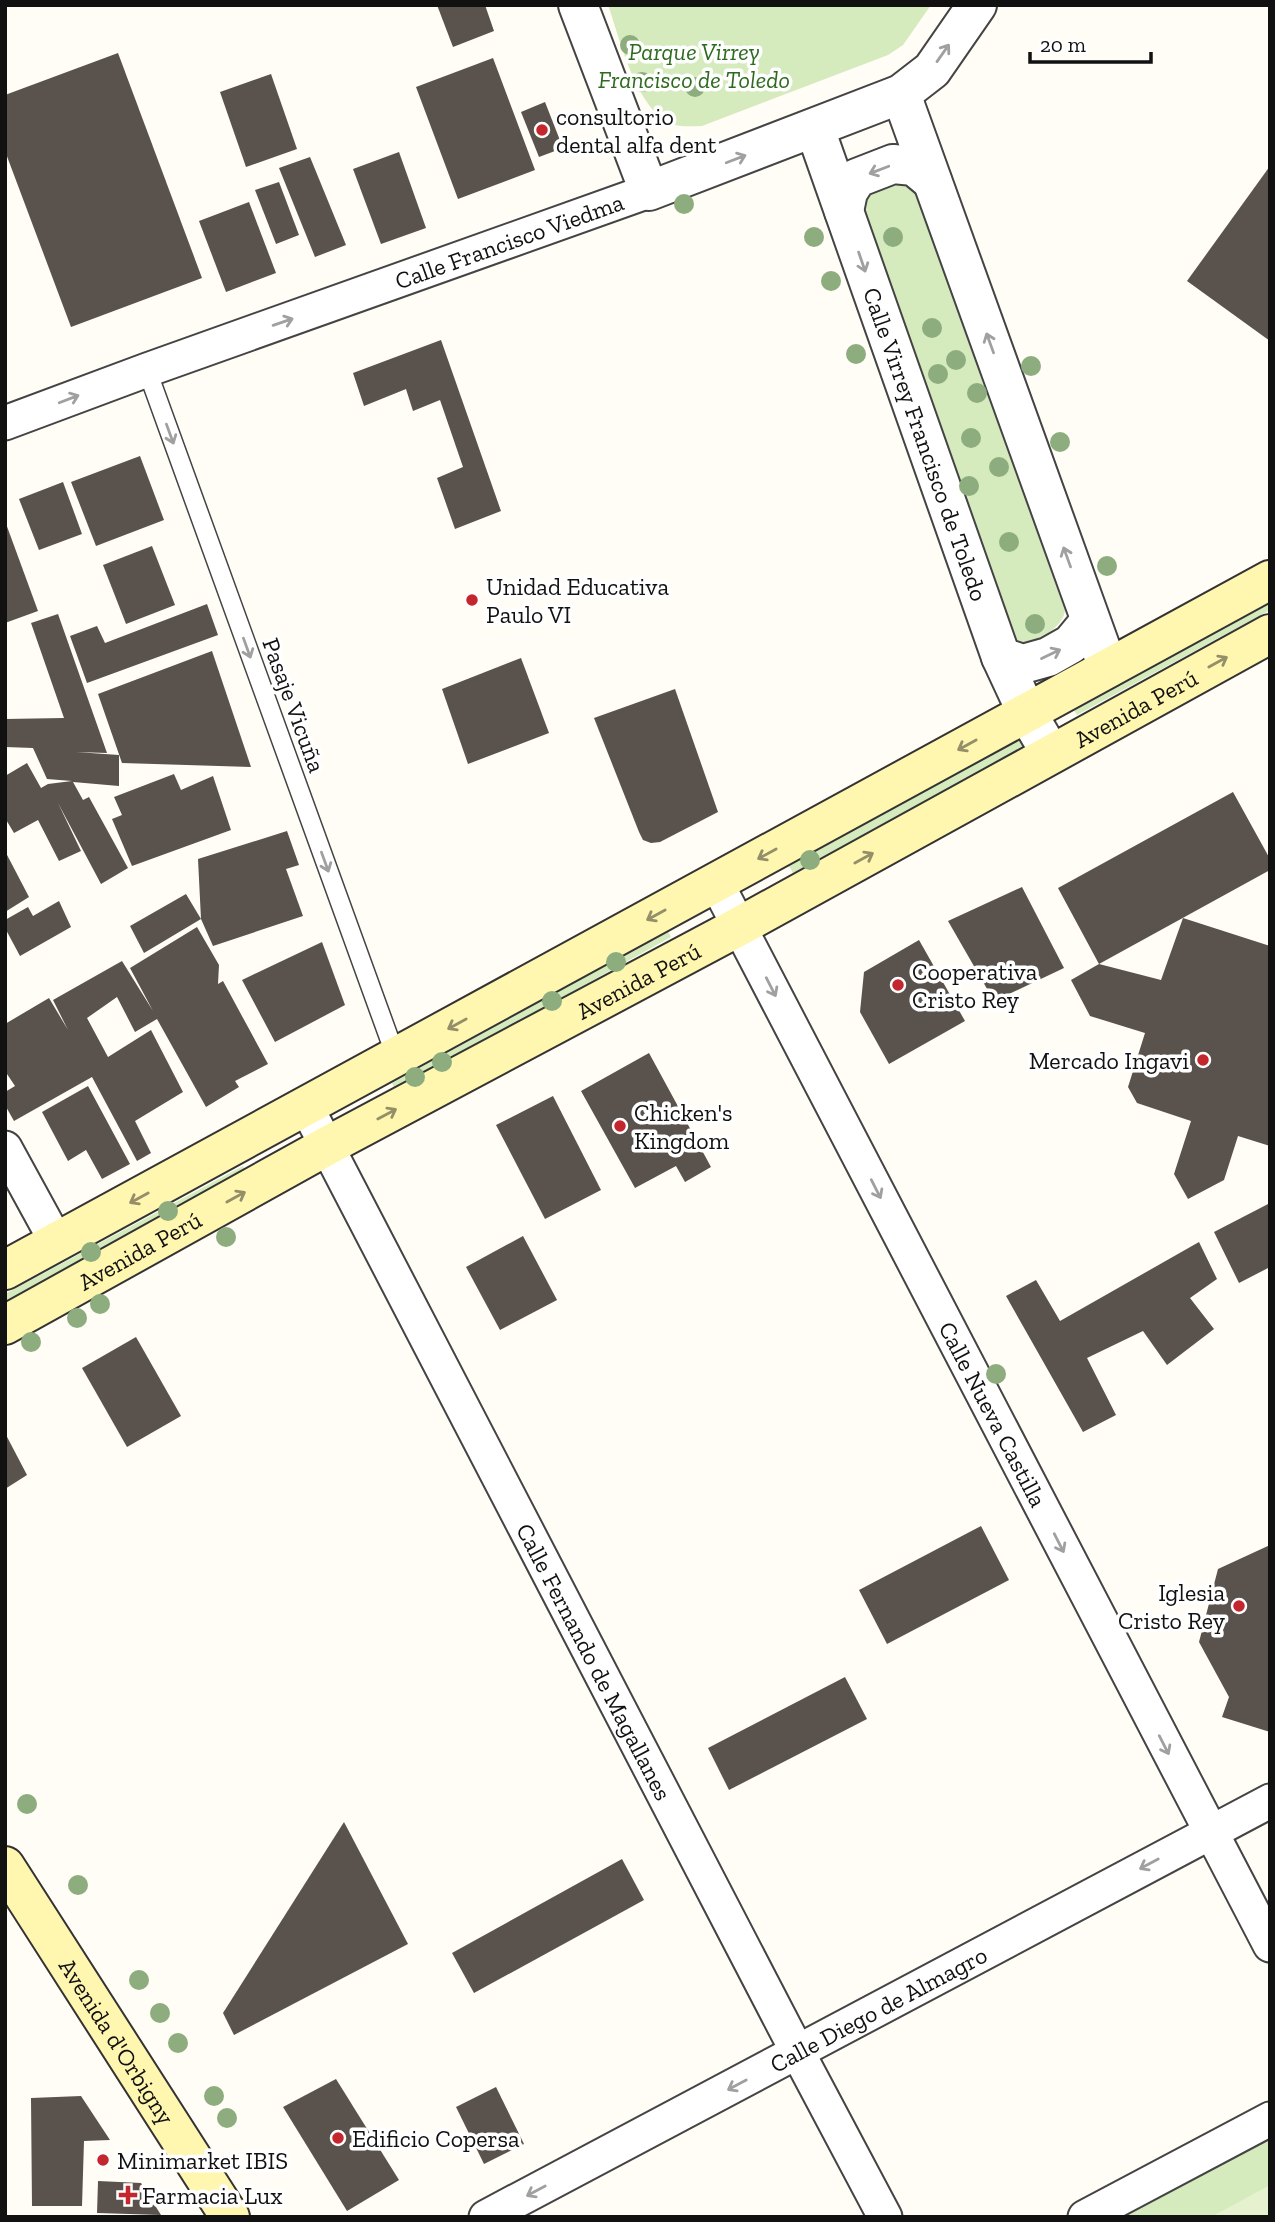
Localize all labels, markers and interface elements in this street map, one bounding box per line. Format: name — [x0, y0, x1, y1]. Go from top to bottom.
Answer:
scale bar — [1030, 21, 1151, 65]
text: 20 m — [1040, 32, 1086, 57]
park label: Parque Virrey Francisco de Toledo — [598, 37, 790, 94]
one-way arrow — [936, 44, 950, 63]
place label: consultorio dental alfa dent — [556, 102, 716, 159]
marker: consultorio dental alfa dent — [534, 122, 550, 138]
one-way arrow — [725, 151, 747, 164]
one-way arrow — [869, 164, 890, 177]
street label: Calle Francisco Viedma — [391, 187, 628, 295]
one-way arrow — [857, 251, 869, 273]
street label: Calle Virrey Francisco de Toledo — [857, 283, 995, 605]
one-way arrow — [272, 315, 294, 328]
one-way arrow — [983, 332, 995, 354]
one-way arrow — [58, 392, 80, 404]
one-way arrow — [164, 423, 177, 445]
one-way arrow — [1060, 546, 1072, 568]
place label: Unidad Educativa Paulo VI — [486, 572, 669, 629]
marker: Unidad Educativa Paulo VI — [464, 592, 480, 608]
street label: Pasaje Vicuña — [256, 634, 332, 777]
one-way arrow — [242, 636, 254, 658]
one-way arrow — [1040, 647, 1061, 661]
one-way arrow — [1208, 655, 1228, 669]
street label: Avenida Perú — [1069, 662, 1203, 754]
one-way arrow — [957, 738, 977, 752]
one-way arrow — [757, 848, 778, 861]
one-way arrow — [320, 850, 332, 872]
one-way arrow — [853, 851, 873, 865]
one-way arrow — [647, 908, 667, 922]
street label: Avenida Perú — [571, 935, 706, 1025]
place label: Cooperativa Cristo Rey — [912, 957, 1038, 1014]
one-way arrow — [765, 976, 778, 997]
marker: Cooperativa Cristo Rey — [890, 977, 906, 993]
one-way arrow — [447, 1018, 468, 1031]
place label: Mercado Ingavi — [1029, 1046, 1189, 1075]
marker: Mercado Ingavi — [1195, 1052, 1211, 1068]
place label: Chicken's Kingdom — [634, 1098, 733, 1155]
one-way arrow — [376, 1107, 397, 1120]
marker: Chicken's Kingdom — [612, 1118, 628, 1134]
one-way arrow — [869, 1178, 883, 1198]
one-way arrow — [225, 1189, 246, 1203]
one-way arrow — [129, 1192, 150, 1205]
street label: Avenida Perú — [73, 1204, 207, 1296]
street label: Calle Nueva Castilla — [933, 1316, 1054, 1512]
street label: Calle Fernando de Magallanes — [511, 1518, 679, 1805]
one-way arrow — [1053, 1532, 1067, 1553]
place label: Iglesia Cristo Rey — [1118, 1578, 1226, 1635]
marker: Iglesia Cristo Rey — [1231, 1598, 1247, 1614]
one-way arrow — [1158, 1734, 1172, 1755]
one-way arrow — [1140, 1857, 1160, 1871]
street label: Calle Diego de Almagro — [765, 1939, 992, 2078]
street label: Avenida d'Orbigny — [53, 1953, 182, 2130]
one-way arrow — [727, 2079, 748, 2092]
place label: Edificio Copersa — [352, 2124, 520, 2153]
marker: Edificio Copersa — [330, 2130, 346, 2146]
place label: Minimarket IBIS — [117, 2146, 288, 2175]
marker: Minimarket IBIS — [95, 2152, 111, 2168]
place label: Farmacia Lux — [142, 2181, 283, 2210]
one-way arrow — [526, 2184, 547, 2198]
marker: Farmacia Lux — [120, 2187, 136, 2203]

